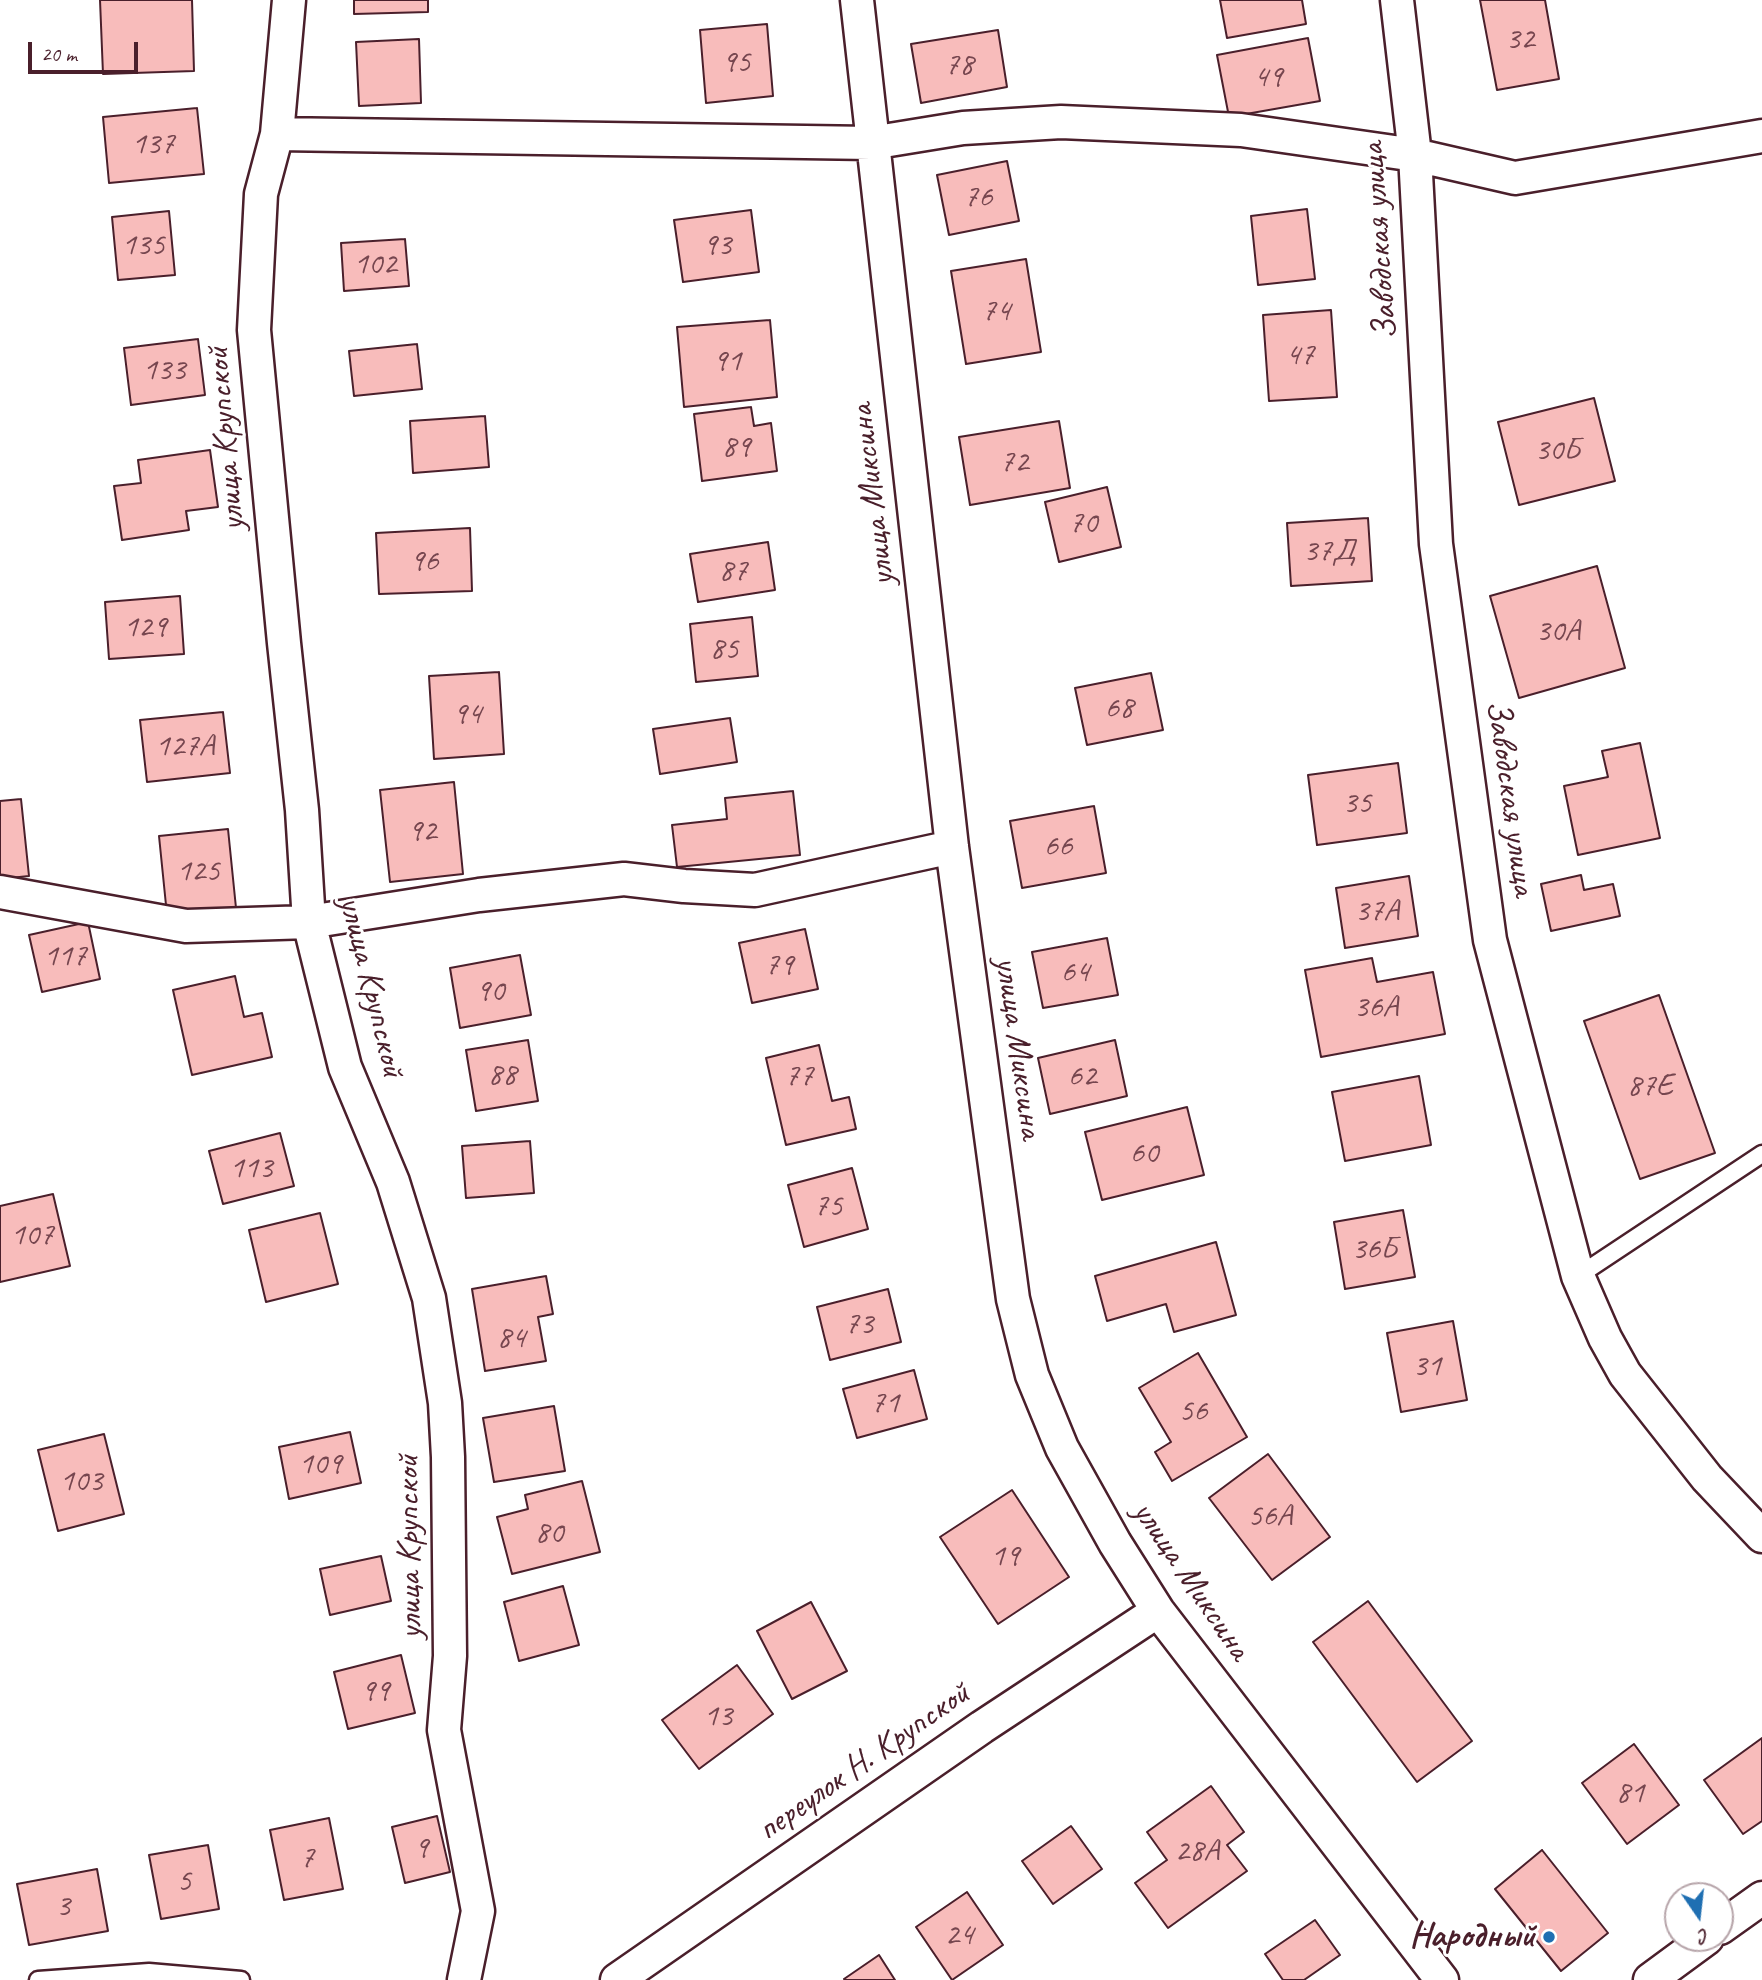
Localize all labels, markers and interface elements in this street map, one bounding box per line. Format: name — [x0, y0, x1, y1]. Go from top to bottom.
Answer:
house number: 32 — [1506, 21, 1534, 59]
scale bar — [32, 28, 142, 72]
text: 20 m — [41, 41, 77, 67]
house number: 95 — [722, 44, 750, 82]
house number: 78 — [945, 47, 973, 85]
house number: 49 — [1254, 59, 1282, 97]
house number: 137 — [131, 126, 175, 164]
street label: Заводская улица — [1352, 141, 1408, 341]
house number: 76 — [964, 179, 992, 217]
house number: 135 — [121, 227, 165, 265]
house number: 93 — [703, 227, 731, 265]
house number: 102 — [353, 246, 397, 284]
house number: 74 — [982, 293, 1010, 331]
house number: 47 — [1286, 337, 1314, 375]
house number: 91 — [713, 343, 741, 381]
street label: улица Крупской — [197, 345, 255, 533]
house number: 133 — [142, 352, 186, 390]
street label: улица Миксина — [841, 402, 905, 588]
house number: 89 — [722, 429, 750, 467]
house number: 30Б — [1534, 432, 1580, 470]
house number: 72 — [1000, 444, 1028, 482]
house number: 70 — [1069, 505, 1097, 543]
house number: 37Д — [1303, 533, 1355, 571]
house number: 96 — [410, 543, 438, 581]
house number: 87 — [719, 553, 747, 591]
house number: 129 — [123, 609, 167, 647]
house number: 30А — [1536, 613, 1580, 651]
house number: 85 — [710, 631, 738, 669]
house number: 68 — [1105, 690, 1133, 728]
house number: 94 — [453, 696, 481, 734]
street label: Заводская улица — [1475, 697, 1545, 899]
house number: 127А — [155, 728, 215, 766]
house number: 35 — [1343, 785, 1371, 823]
house number: 92 — [408, 813, 436, 851]
house number: 66 — [1044, 828, 1072, 866]
house number: 125 — [176, 853, 220, 891]
street label: улица Крупской — [328, 892, 414, 1082]
house number: 37А — [1355, 893, 1399, 931]
house number: 117 — [43, 938, 87, 976]
house number: 79 — [765, 947, 793, 985]
street label: улица Миксина — [984, 954, 1052, 1142]
house number: 64 — [1061, 954, 1089, 992]
house number: 90 — [476, 973, 504, 1011]
house number: 36А — [1354, 989, 1398, 1027]
house number: 88 — [488, 1057, 516, 1095]
house number: 77 — [785, 1058, 813, 1096]
house number: 62 — [1068, 1058, 1096, 1096]
house number: 87Е — [1627, 1068, 1673, 1106]
house number: 60 — [1130, 1135, 1158, 1173]
house number: 113 — [229, 1150, 273, 1188]
house number: 75 — [814, 1188, 842, 1226]
house number: 107 — [10, 1217, 54, 1255]
house number: 36Б — [1351, 1231, 1397, 1269]
house number: 73 — [845, 1306, 873, 1344]
house number: 84 — [497, 1320, 525, 1358]
house number: 31 — [1413, 1348, 1441, 1386]
house number: 71 — [871, 1385, 899, 1423]
house number: 56 — [1179, 1393, 1207, 1431]
house number: 109 — [298, 1446, 342, 1484]
street label: улица Крупской — [387, 1454, 433, 1640]
house number: 103 — [59, 1463, 103, 1501]
street label: улица Миксина — [1122, 1493, 1260, 1669]
house number: 56А — [1248, 1498, 1292, 1536]
house number: 80 — [535, 1515, 563, 1553]
house number: 19 — [991, 1538, 1019, 1576]
house number: 99 — [361, 1673, 389, 1711]
street label: переулок Н. Крупской — [750, 1673, 978, 1851]
house number: 13 — [704, 1698, 732, 1736]
house number: 81 — [1616, 1775, 1644, 1813]
house number: 9 — [414, 1830, 428, 1868]
house number: 28А — [1175, 1833, 1219, 1871]
house number: 7 — [300, 1840, 314, 1878]
house number: 5 — [177, 1863, 191, 1901]
north arrow — [1664, 1882, 1734, 1952]
house number: 3 — [56, 1888, 70, 1926]
place label: Народный — [1410, 1916, 1535, 1958]
house number: 24 — [945, 1917, 973, 1955]
text: С — [1696, 1923, 1711, 1948]
marker: Народный — [1541, 1929, 1557, 1945]

